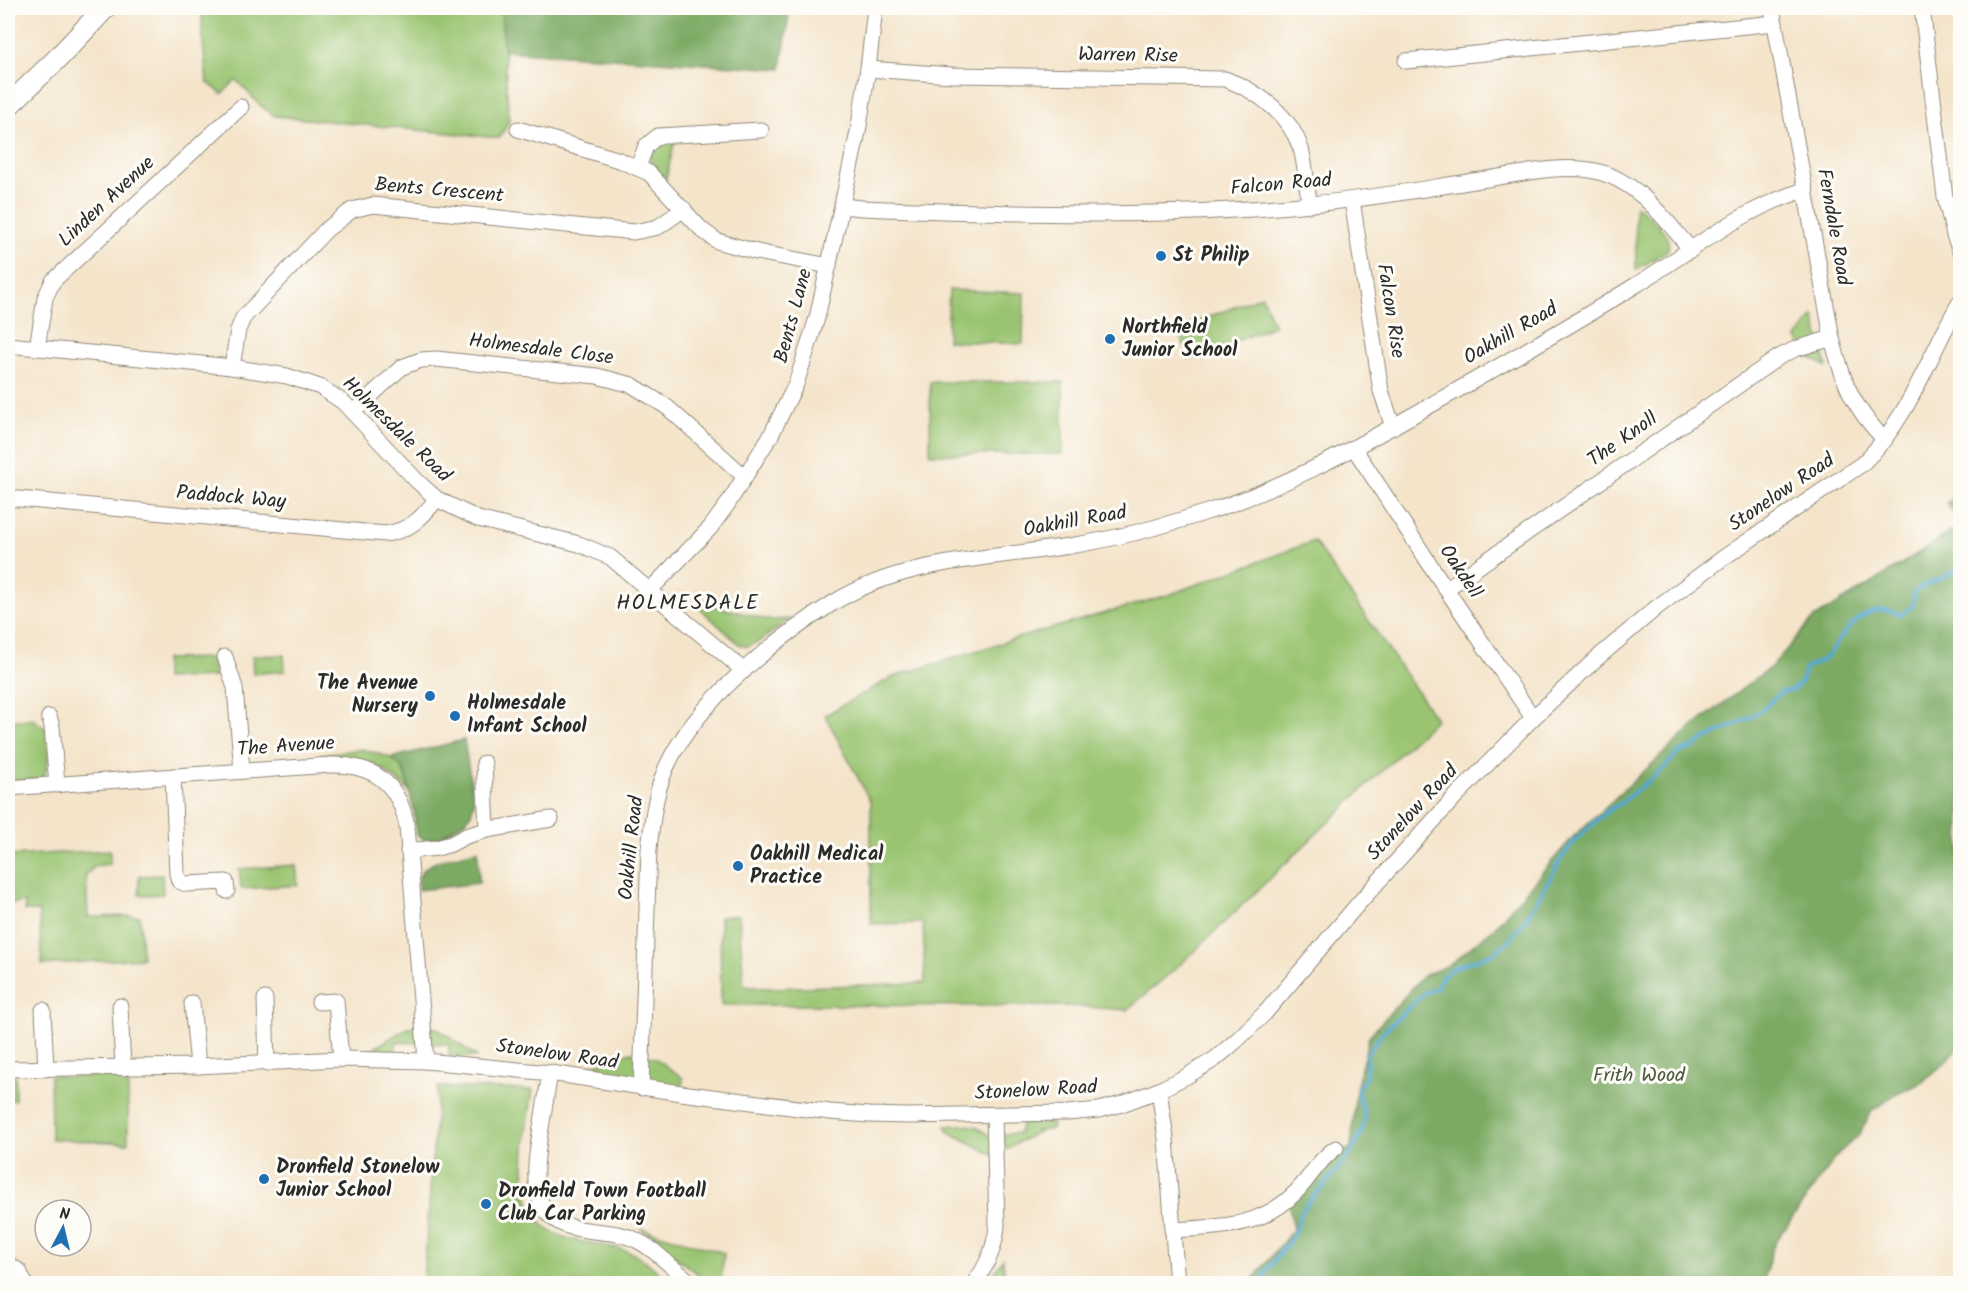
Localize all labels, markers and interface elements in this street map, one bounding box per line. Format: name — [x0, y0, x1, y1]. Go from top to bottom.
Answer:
street label: Warren Rise — [1078, 39, 1178, 73]
street label: Linden Avenue — [51, 148, 163, 256]
street label: Falcon Road — [1229, 165, 1334, 205]
street label: Ferndale Road — [1807, 166, 1859, 289]
street label: Bents Crescent — [373, 169, 505, 213]
place label: St Philip — [1173, 240, 1250, 272]
marker: St Philip — [1154, 249, 1168, 263]
street label: Falcon Rise — [1367, 261, 1413, 361]
street label: Bents Lane — [766, 265, 822, 367]
street label: Oakhill Road — [1458, 294, 1565, 374]
place label: Northfield Junior School — [1122, 312, 1238, 367]
street label: Holmesdale Close — [467, 325, 615, 375]
marker: Northfield Junior School — [1103, 332, 1117, 346]
street label: Holmesdale Road — [334, 369, 459, 492]
street label: The Knoll — [1581, 404, 1665, 476]
street label: Stonelow Road — [1722, 445, 1843, 541]
street label: Paddock Way — [175, 477, 288, 519]
street label: Oakhill Road — [1021, 497, 1130, 547]
street label: Oakdell — [1430, 538, 1490, 606]
district label: HOLMESDALE — [616, 587, 760, 620]
place label: The Avenue Nursery — [317, 668, 419, 723]
place label: Holmesdale Infant School — [467, 688, 587, 743]
marker: The Avenue Nursery — [423, 689, 437, 703]
marker: Holmesdale Infant School — [448, 709, 462, 723]
street label: The Avenue — [236, 728, 336, 766]
street label: Stonelow Road — [1359, 757, 1467, 869]
street label: Oakhill Road — [611, 793, 653, 902]
place label: Oakhill Medical Practice — [750, 839, 884, 894]
marker: Oakhill Medical Practice — [731, 859, 745, 873]
street label: Stonelow Road — [494, 1031, 621, 1080]
park label: Frith Wood — [1593, 1060, 1686, 1092]
street label: Stonelow Road — [974, 1072, 1099, 1110]
place label: Dronfield Stonelow Junior School — [276, 1152, 440, 1207]
marker: Dronfield Stonelow Junior School — [257, 1172, 271, 1186]
place label: Dronfield Town Football Club Car Parking — [498, 1176, 707, 1231]
marker: Dronfield Town Football Club Car Parking — [479, 1197, 493, 1211]
north arrow — [33, 1198, 93, 1258]
text: N — [58, 1202, 71, 1228]

